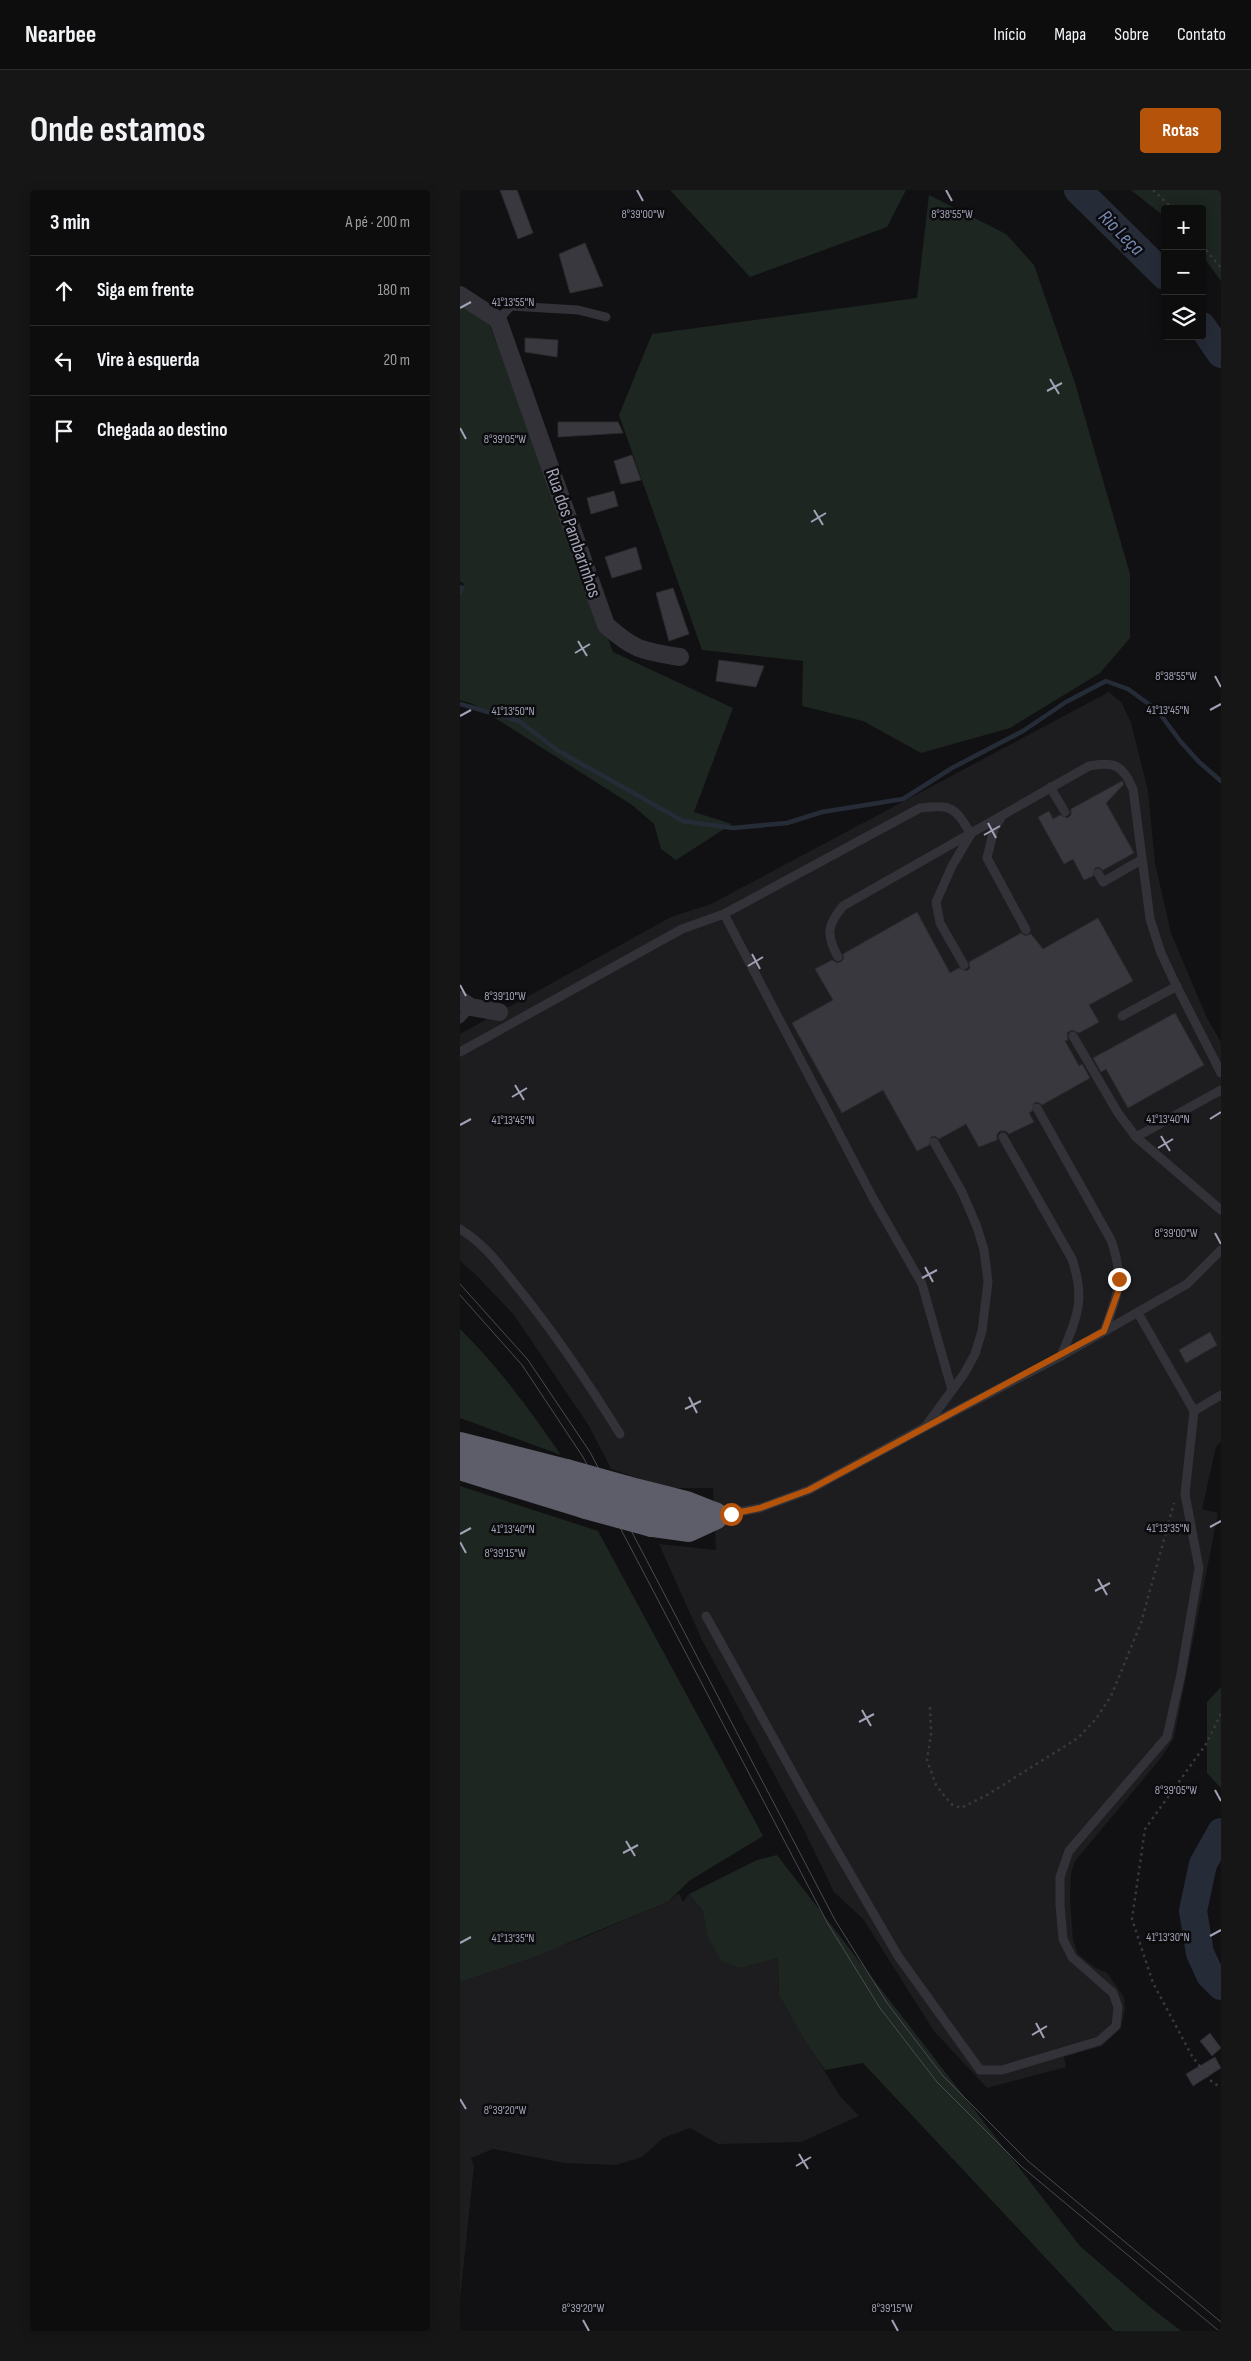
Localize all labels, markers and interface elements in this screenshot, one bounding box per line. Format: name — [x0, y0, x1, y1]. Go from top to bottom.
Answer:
text: Nearbee — [25, 20, 96, 49]
text: Início — [994, 24, 1026, 45]
text: Mapa — [1054, 24, 1086, 45]
text: Sobre — [1114, 24, 1149, 45]
text: Contato — [1177, 24, 1226, 45]
button: Rotas — [1140, 108, 1221, 153]
text: Onde estamos — [30, 109, 206, 152]
water label: Rio Leça — [1093, 205, 1149, 261]
map controls — [1161, 205, 1206, 340]
button: + — [1161, 205, 1206, 250]
text: 8°39'00"W — [622, 207, 665, 222]
text: 8°38'55"W — [931, 207, 973, 222]
text: 3 min — [50, 210, 90, 235]
text: A pé · 200 m — [346, 213, 410, 232]
button: − — [1161, 250, 1206, 295]
icon: ahead — [50, 277, 78, 305]
text: Siga em frente — [97, 279, 194, 302]
text: 180 m — [377, 281, 410, 300]
text: 41°13'55"N — [492, 295, 534, 310]
button: layers — [1161, 295, 1206, 340]
icon: left — [50, 347, 78, 375]
text: Vire à esquerda — [97, 349, 199, 372]
text: 20 m — [383, 351, 410, 370]
icon: arrive — [50, 417, 78, 445]
text: Chegada ao destino — [97, 419, 227, 442]
text: 8°39'05"W — [484, 432, 526, 447]
street label: Rua dos Pambarinhos — [540, 465, 606, 601]
text: 8°38'55"W — [1155, 669, 1197, 684]
text: 41°13'45"N — [1147, 703, 1189, 718]
text: 41°13'50"N — [491, 704, 535, 719]
text: 8°39'10"W — [484, 989, 526, 1004]
text: 41°13'40"N — [1146, 1112, 1190, 1127]
text: 41°13'45"N — [492, 1113, 534, 1128]
text: 8°39'00"W — [1155, 1226, 1198, 1241]
route end — [1108, 1268, 1131, 1291]
route start — [720, 1503, 743, 1526]
text: 41°13'35"N — [1147, 1521, 1189, 1536]
text: 41°13'40"N — [491, 1522, 535, 1537]
text: 8°39'15"W — [484, 1546, 526, 1561]
text: 8°39'05"W — [1155, 1783, 1197, 1798]
text: 41°13'30"N — [1146, 1930, 1190, 1945]
text: 41°13'35"N — [492, 1931, 534, 1946]
text: 8°39'20"W — [484, 2103, 526, 2118]
text: 8°39'20"W — [562, 2301, 604, 2316]
text: 8°39'15"W — [871, 2301, 913, 2316]

